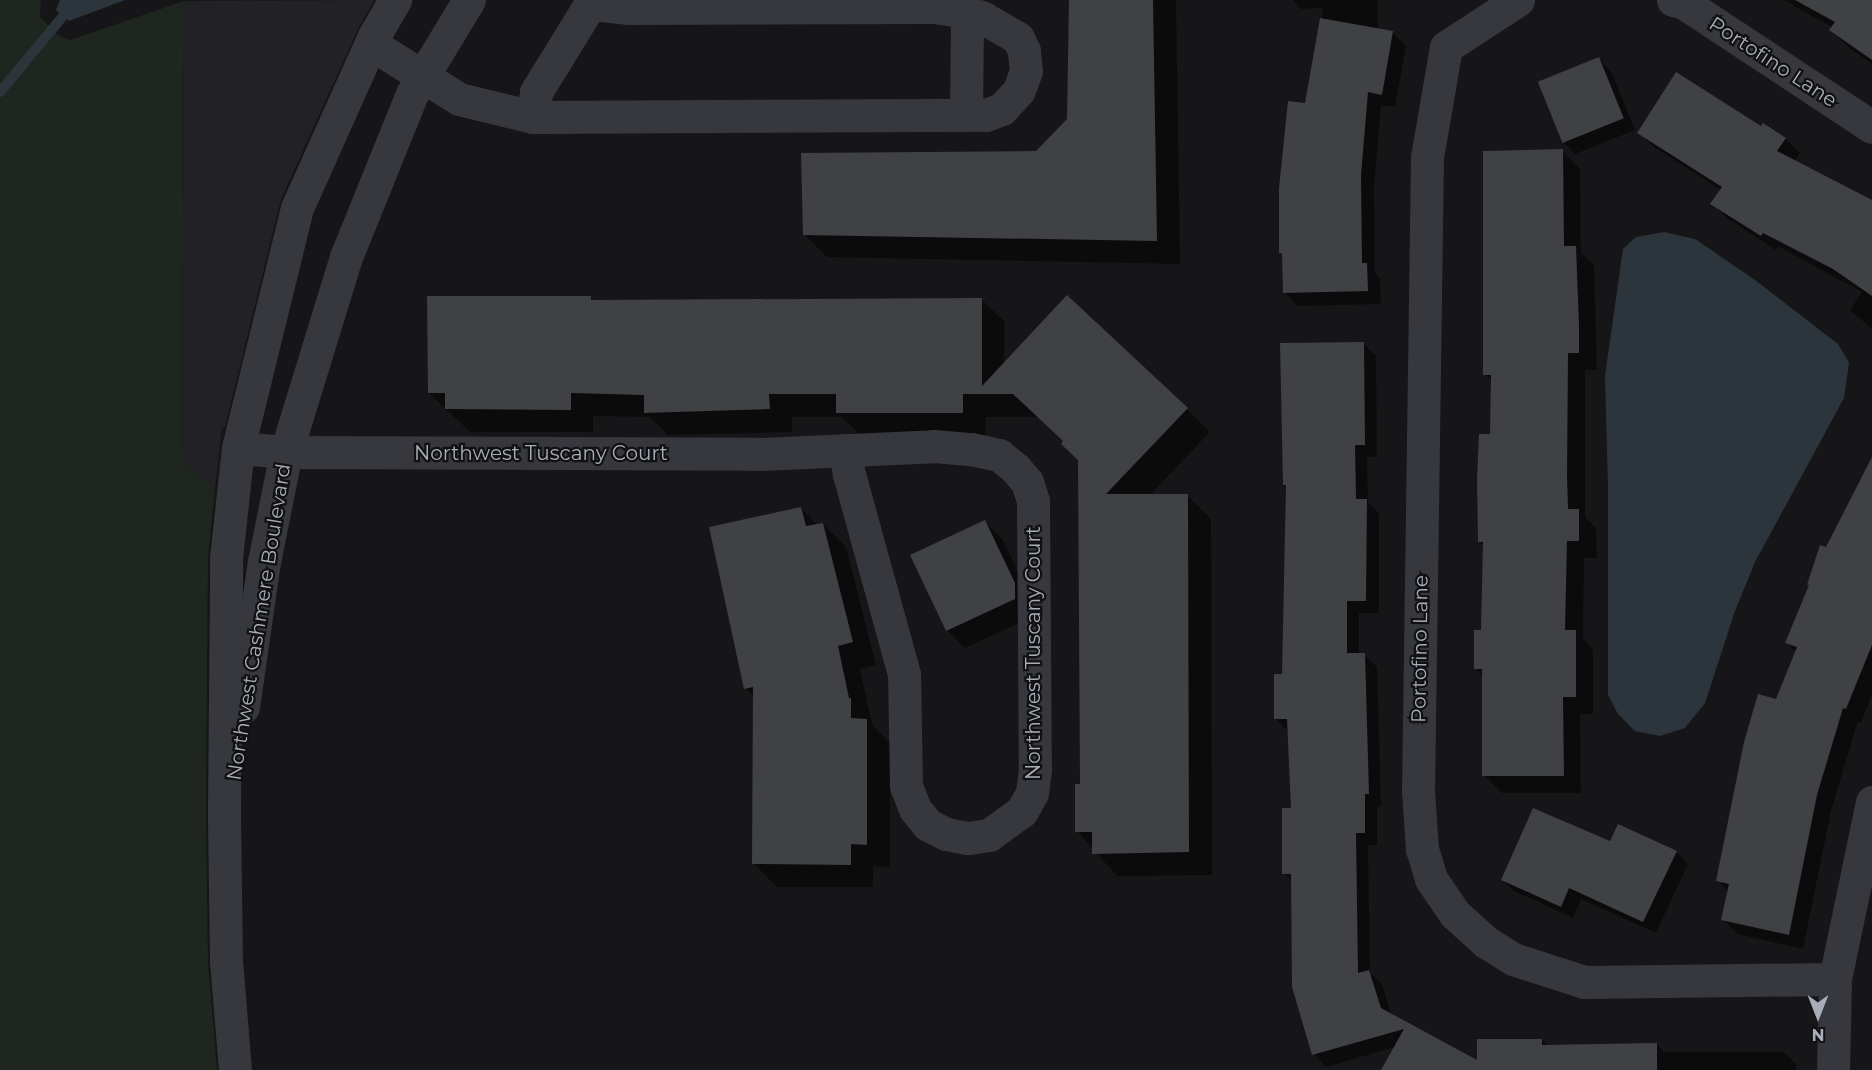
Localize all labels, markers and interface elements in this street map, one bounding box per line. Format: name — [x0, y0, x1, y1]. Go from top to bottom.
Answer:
street label: Portofino Lane — [1704, 12, 1842, 112]
street label: Northwest Tuscany Court — [414, 441, 668, 465]
street label: Northwest Cashmere Boulevard — [222, 462, 296, 782]
street label: Northwest Tuscany Court — [1021, 526, 1045, 780]
street label: Portofino Lane — [1407, 575, 1433, 723]
north arrow — [1788, 986, 1848, 1046]
text: N — [1812, 1025, 1824, 1044]

